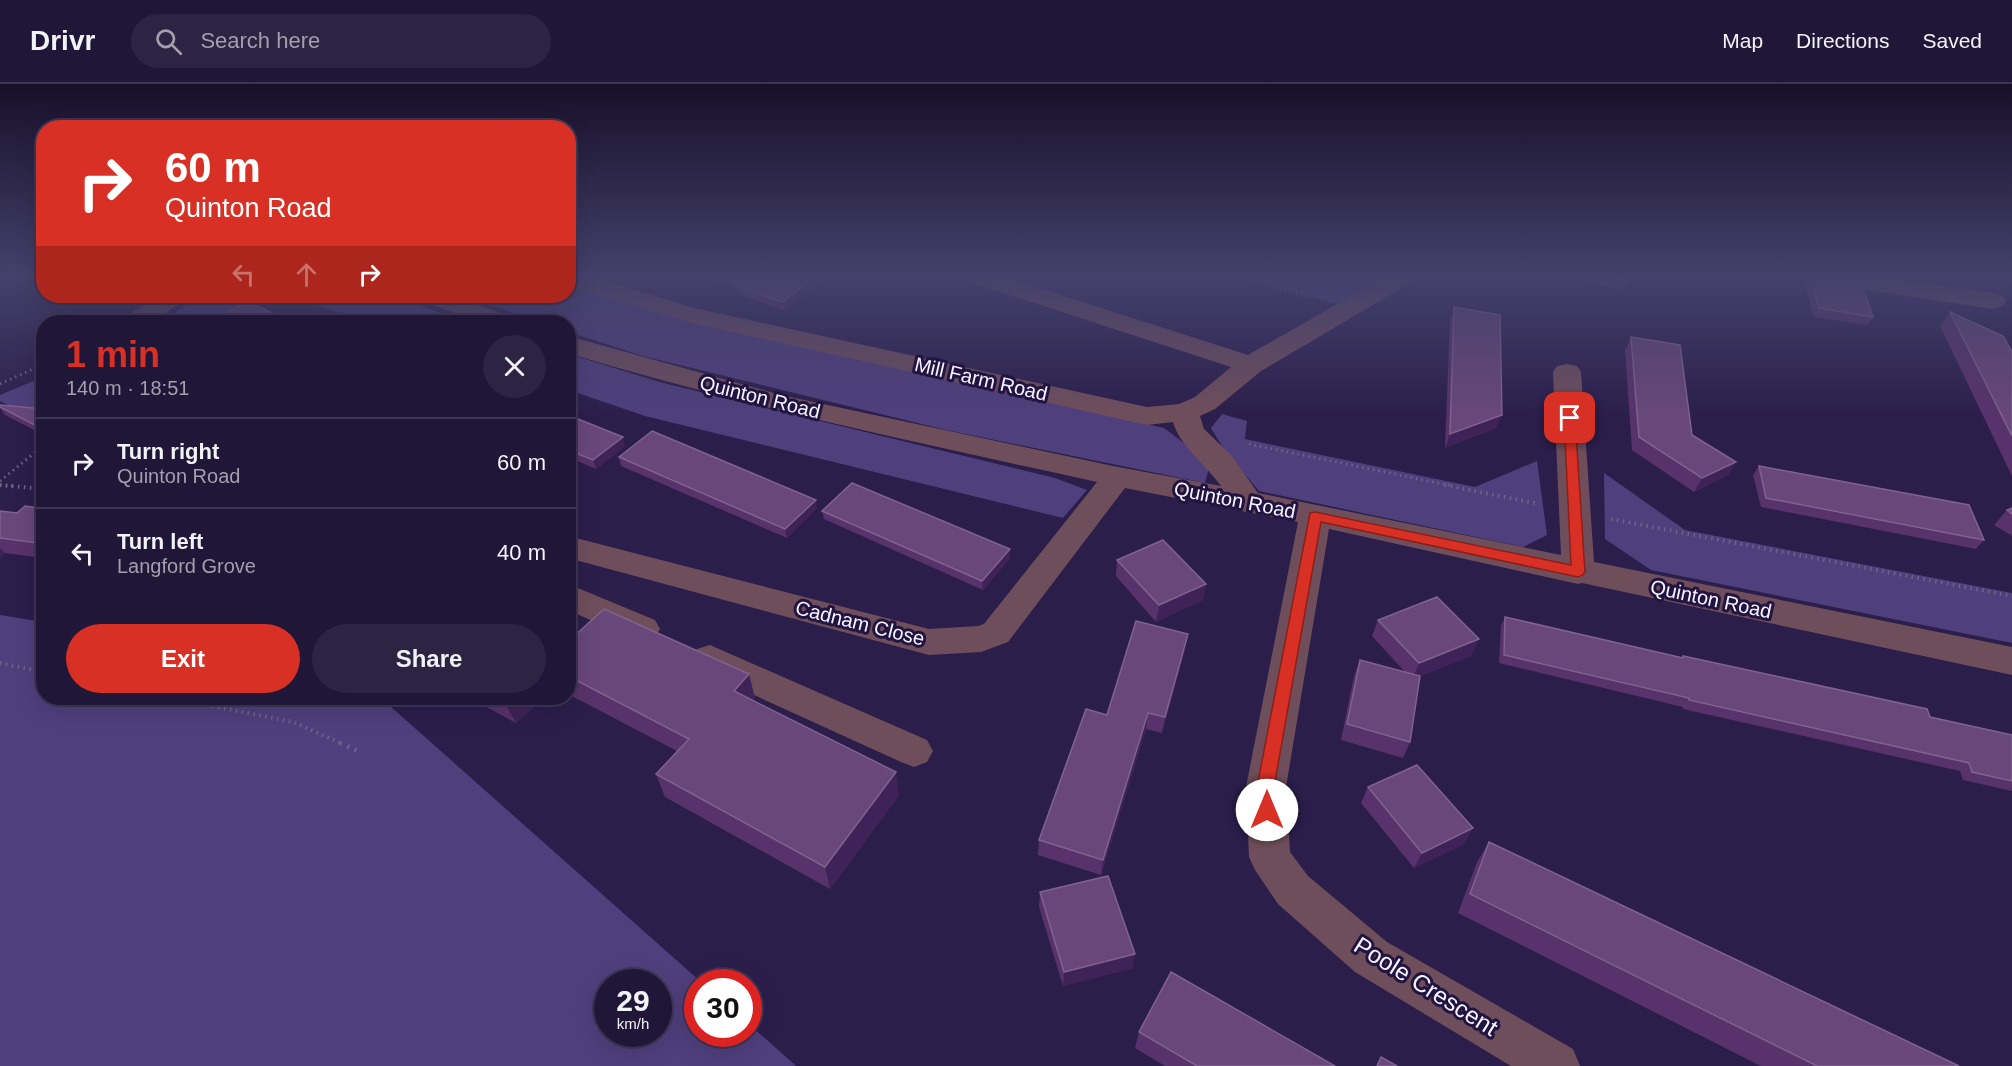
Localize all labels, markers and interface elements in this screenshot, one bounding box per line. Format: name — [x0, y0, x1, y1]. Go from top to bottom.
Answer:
search box — [131, 14, 551, 68]
text: Drivr — [30, 25, 95, 56]
icon: search — [152, 25, 185, 58]
text: Search here — [200, 28, 320, 53]
text: Map — [1722, 29, 1763, 52]
text: Directions — [1796, 29, 1889, 52]
text: Saved — [1922, 29, 1982, 52]
icon: right — [66, 144, 144, 222]
text: 60 m — [165, 144, 261, 191]
text: Quinton Road — [165, 193, 332, 223]
icon: left — [227, 258, 260, 291]
icon: ahead — [290, 258, 323, 291]
icon: right — [353, 258, 386, 291]
text: 1 min — [66, 334, 160, 375]
button: close — [483, 335, 546, 398]
street label: Mill Farm Road — [912, 353, 1050, 405]
street label: Quinton Road — [697, 371, 823, 423]
text: 140 m · 18:51 — [66, 377, 189, 399]
pin — [1544, 392, 1595, 443]
icon: arrive — [1553, 401, 1586, 434]
text: Turn right — [117, 439, 219, 464]
icon: right — [66, 447, 99, 480]
text: 60 m — [497, 450, 546, 475]
text: Quinton Road — [117, 465, 240, 487]
street label: Quinton Road — [1172, 477, 1298, 523]
text: Turn left — [117, 529, 203, 554]
icon: left — [66, 537, 99, 570]
text: 40 m — [497, 540, 546, 565]
text: Langford Grove — [117, 555, 256, 577]
street label: Quinton Road — [1648, 575, 1774, 623]
street label: Cadnam Close — [793, 596, 927, 650]
button: Exit — [66, 624, 300, 693]
button: Share — [312, 624, 546, 693]
position arrow — [1235, 778, 1299, 842]
street label: Poole Crescent — [1349, 931, 1503, 1041]
speed limit sign: 30 — [684, 969, 762, 1047]
text: 29 — [616, 984, 650, 1017]
text: km/h — [617, 1015, 649, 1032]

